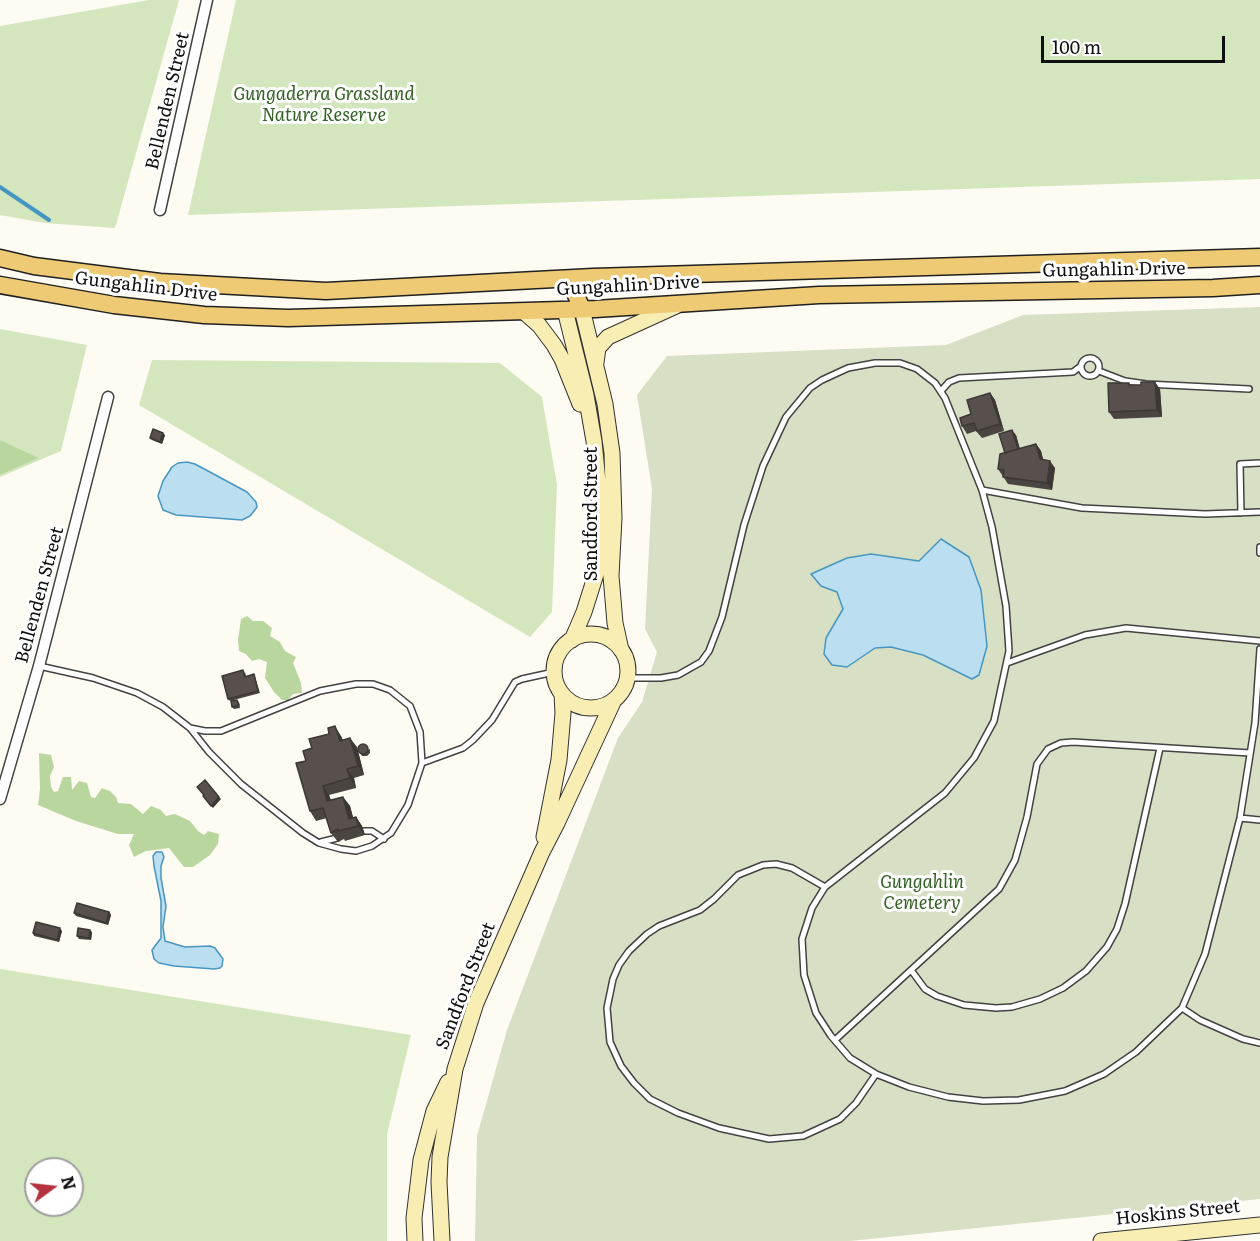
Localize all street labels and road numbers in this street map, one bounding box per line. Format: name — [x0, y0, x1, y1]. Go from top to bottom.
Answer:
street label: Bellenden Street — [142, 30, 194, 172]
street label: Gungahlin Drive — [1042, 258, 1186, 282]
street label: Gungahlin Drive — [74, 268, 218, 306]
street label: Gungahlin Drive — [556, 271, 700, 301]
street label: Sandford Street — [581, 447, 603, 581]
street label: Bellenden Street — [11, 524, 69, 666]
street label: Sandford Street — [432, 919, 500, 1053]
street label: Hoskins Street — [1115, 1196, 1241, 1230]

